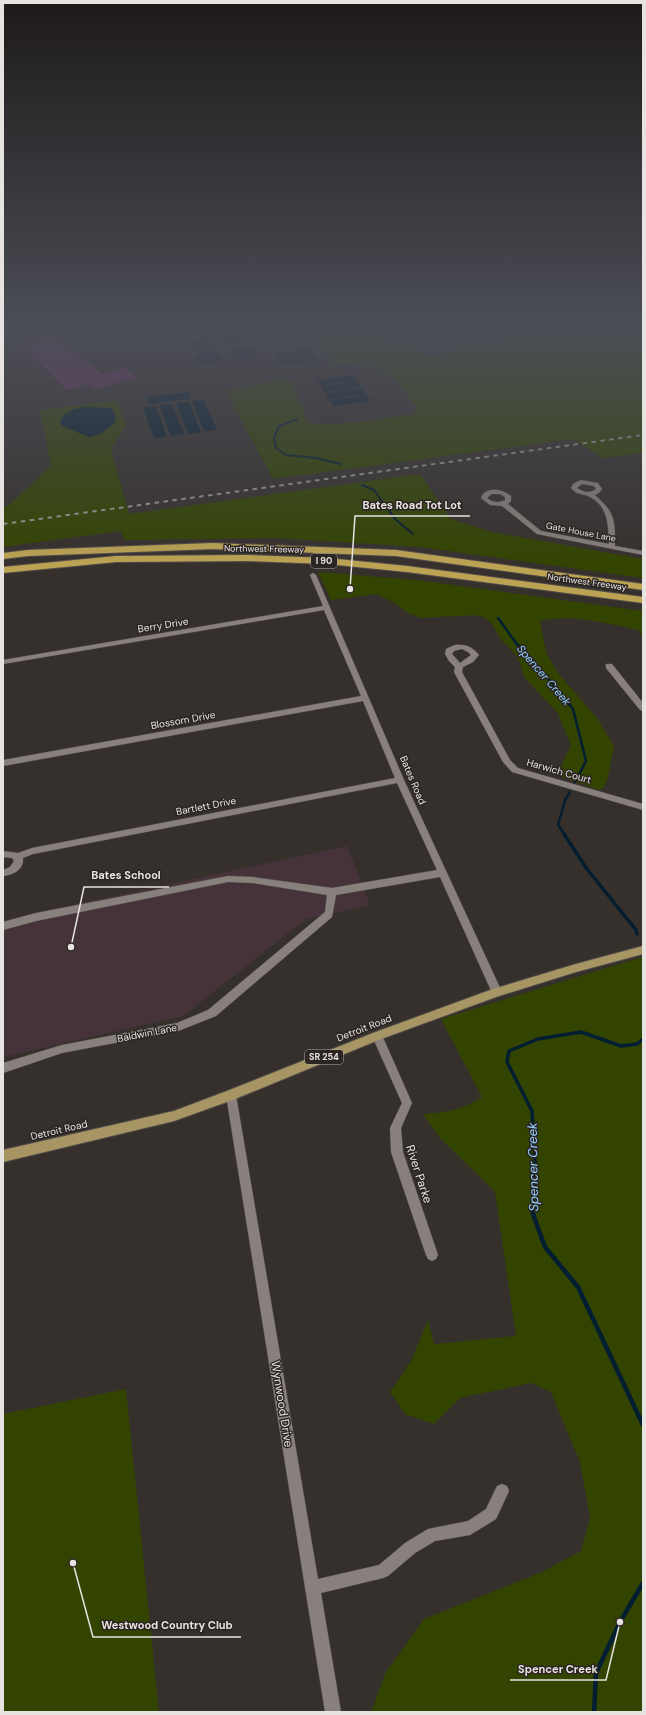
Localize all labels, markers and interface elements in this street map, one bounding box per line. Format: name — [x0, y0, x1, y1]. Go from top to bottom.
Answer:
callout: Bates Road Tot Lot — [355, 493, 470, 516]
text: Bates Road Tot Lot — [362, 498, 462, 512]
street label: Gate House Lane — [545, 519, 617, 545]
street label: Northwest Freeway — [224, 542, 304, 556]
road number: I 90 — [311, 554, 337, 568]
street label: Northwest Freeway — [546, 570, 628, 594]
street label: Berry Drive — [137, 615, 190, 635]
water label: Spencer Creek — [514, 642, 574, 708]
street label: Blossom Drive — [150, 708, 217, 732]
street label: Bates Road — [397, 754, 429, 806]
street label: Harwich Court — [525, 756, 593, 786]
street label: Bartlett Drive — [175, 794, 237, 818]
callout: Bates School — [84, 864, 169, 887]
text: Bates School — [91, 868, 161, 882]
street label: Detroit Road — [335, 1012, 393, 1044]
street label: Baldwin Lane — [116, 1021, 178, 1045]
road number: SR 254 — [305, 1050, 343, 1064]
street label: Detroit Road — [29, 1117, 89, 1143]
water label: Spencer Creek — [524, 1122, 542, 1212]
street label: River Parke — [402, 1143, 436, 1205]
street label: Wynwood Drive — [267, 1360, 297, 1449]
callout: Westwood Country Club — [93, 1614, 241, 1637]
text: Westwood Country Club — [101, 1618, 233, 1632]
callout: Spencer Creek — [510, 1657, 606, 1680]
text: Spencer Creek — [518, 1662, 599, 1676]

